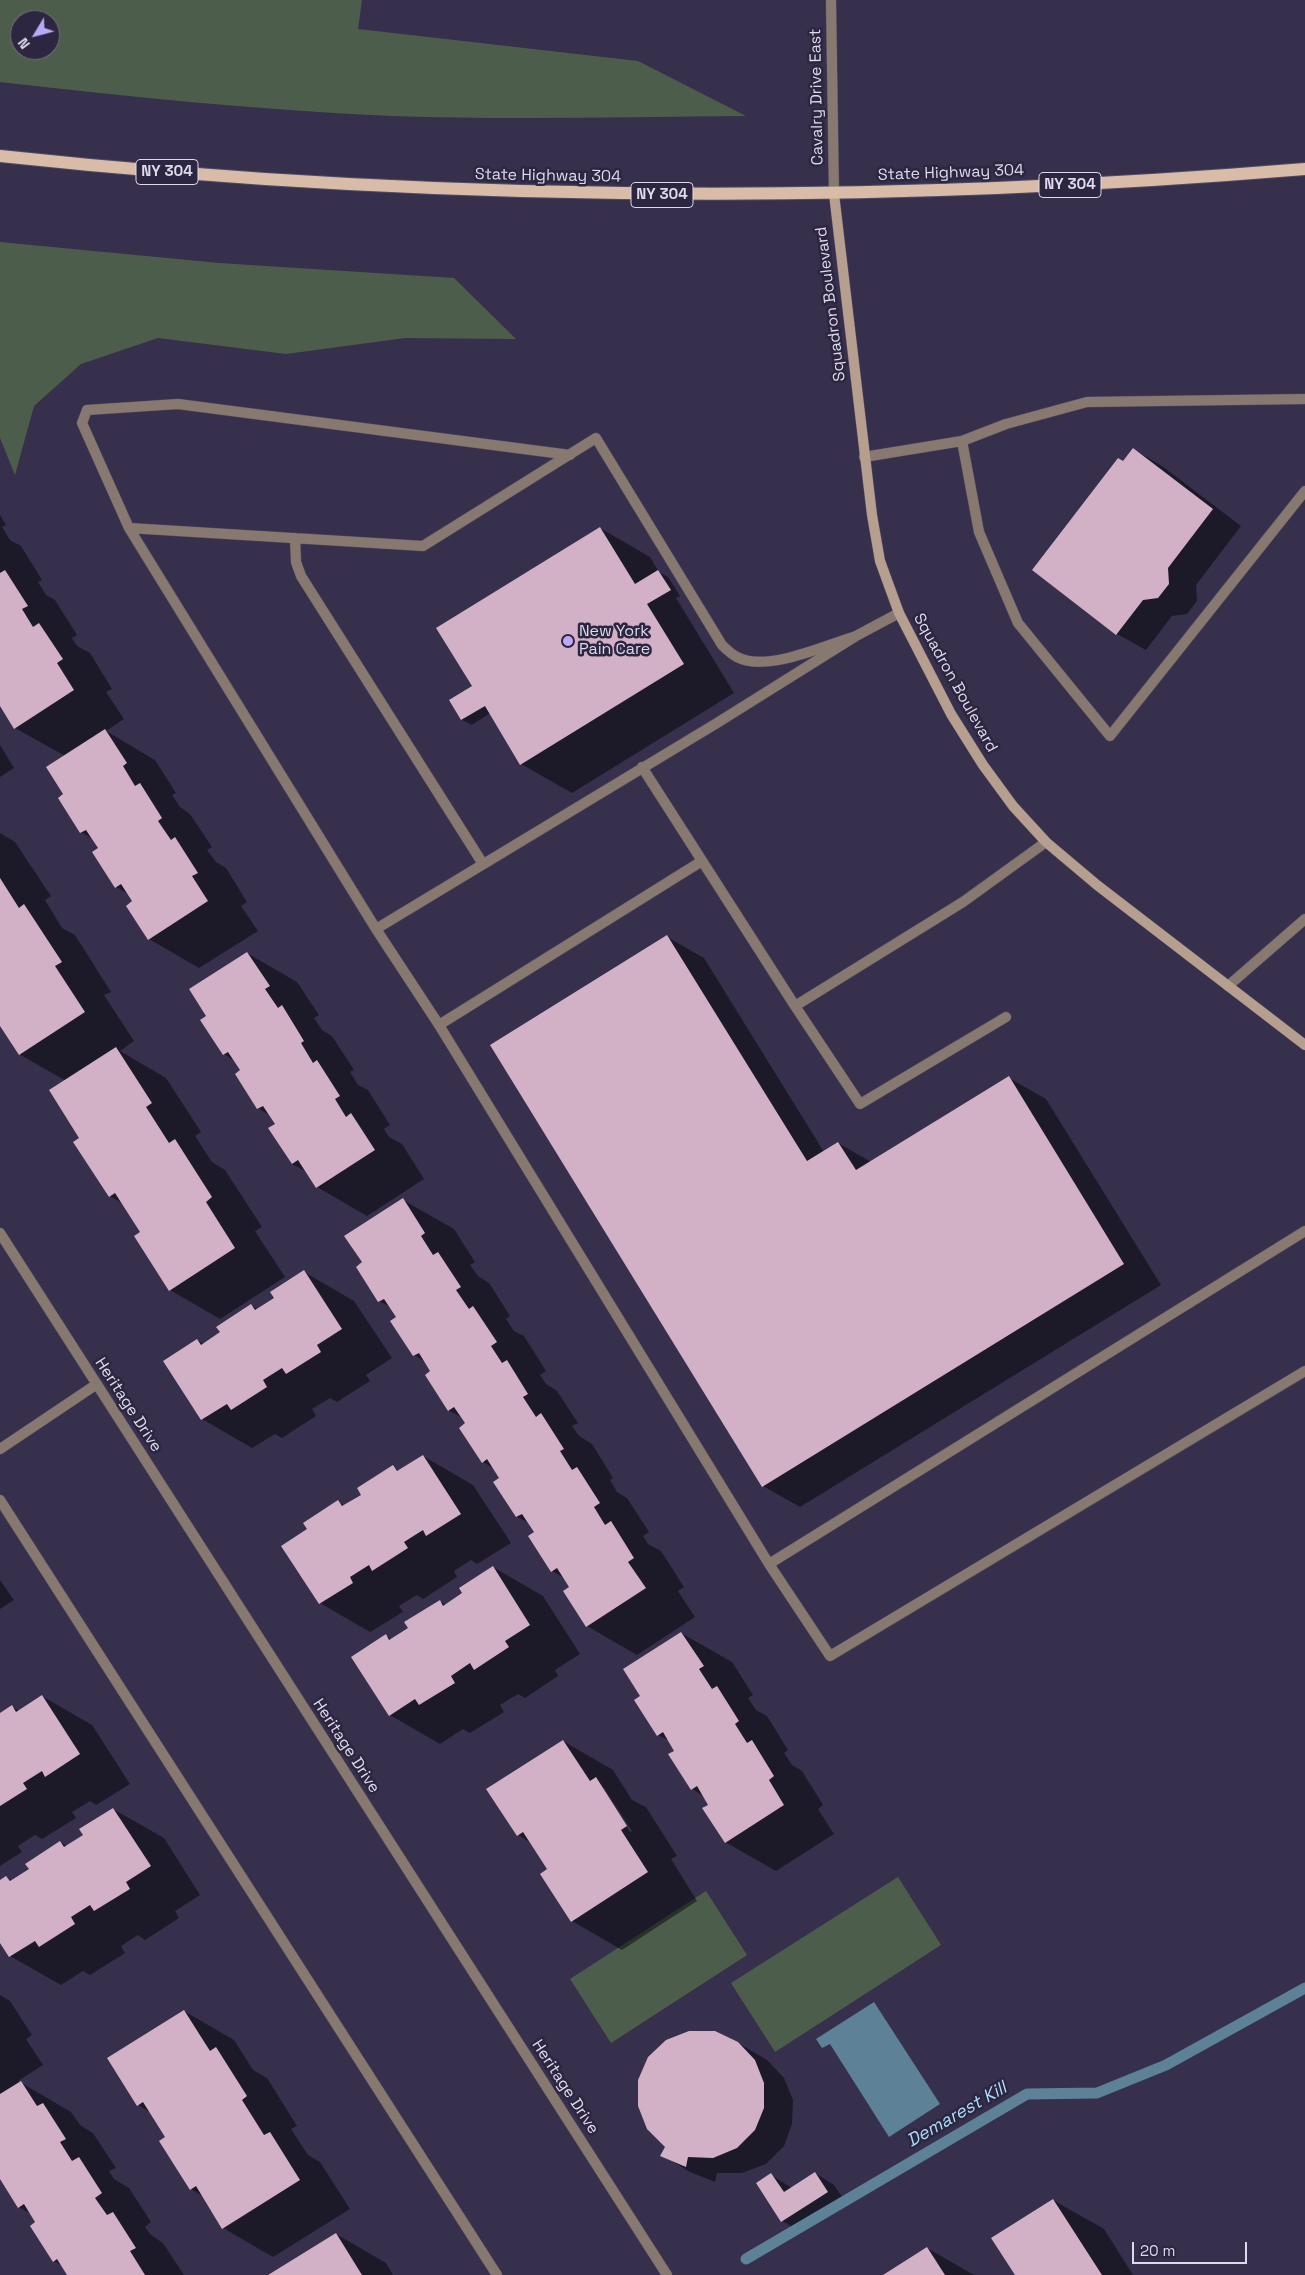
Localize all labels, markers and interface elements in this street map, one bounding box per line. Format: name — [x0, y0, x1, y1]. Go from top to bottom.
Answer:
north arrow — [10, 10, 60, 60]
street label: Cavalry Drive East — [806, 29, 828, 165]
text: N — [14, 34, 34, 53]
road number: NY 304 — [136, 160, 198, 184]
street label: State Highway 304 — [878, 161, 1024, 185]
street label: State Highway 304 — [475, 165, 621, 187]
road number: NY 304 — [1039, 172, 1101, 198]
road number: NY 304 — [631, 182, 693, 208]
street label: Squadron Boulevard — [812, 226, 850, 382]
street label: Squadron Boulevard — [909, 610, 1001, 756]
place label: New York Pain Care — [579, 622, 650, 660]
marker: New York Pain Care — [561, 634, 575, 648]
street label: Heritage Drive — [90, 1354, 166, 1456]
street label: Heritage Drive — [308, 1695, 384, 1797]
street label: Heritage Drive — [527, 2036, 603, 2138]
water label: Demarest Kill — [903, 2078, 1011, 2152]
scale bar — [1135, 2232, 1250, 2264]
text: 20 m — [1140, 2241, 1175, 2260]

